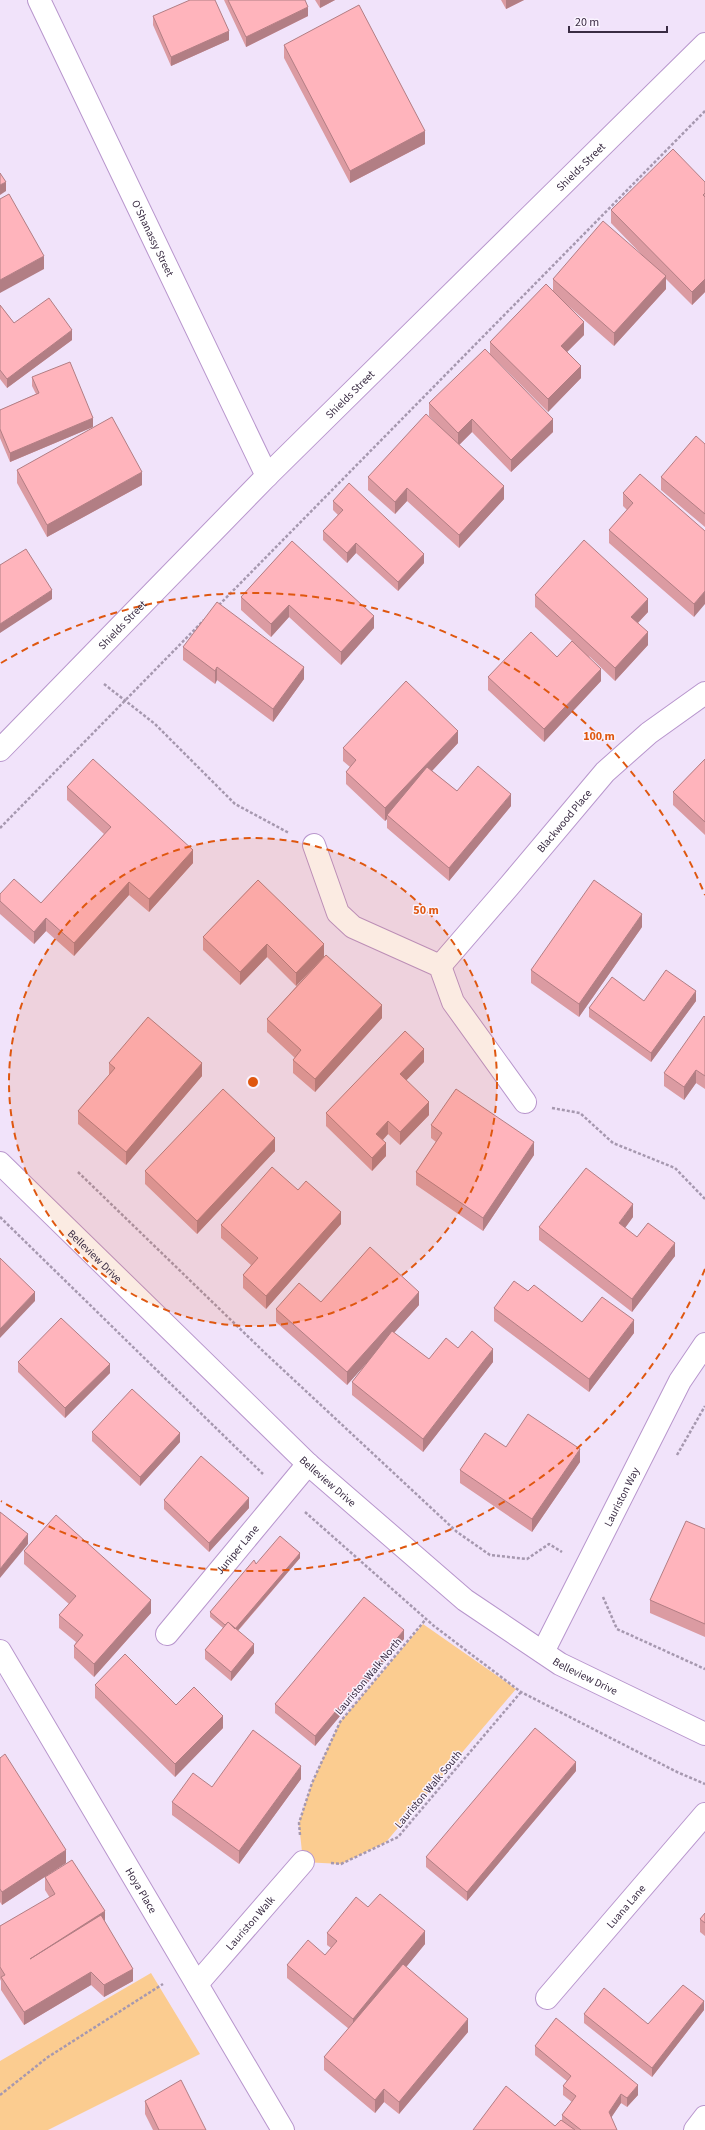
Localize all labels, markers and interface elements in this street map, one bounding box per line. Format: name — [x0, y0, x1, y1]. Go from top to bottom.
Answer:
scale bar — [569, 8, 667, 34]
text: 20 m — [575, 14, 599, 31]
street label: Shields Street — [553, 139, 609, 195]
street label: O'Shanassy Street — [128, 198, 177, 279]
street label: Shields Street — [322, 367, 378, 422]
street label: Shields Street — [95, 597, 150, 653]
text: 100 m — [583, 728, 615, 745]
street label: Blackwood Place — [533, 786, 596, 856]
text: 50 m — [413, 902, 439, 919]
centre of rings — [246, 1075, 260, 1089]
street label: Belleview Drive — [64, 1226, 126, 1287]
street label: Belleview Drive — [296, 1453, 360, 1511]
street label: Lauriston Way — [601, 1465, 643, 1529]
street label: Juniper Lane — [213, 1521, 263, 1578]
street label: Lauriston Walk North — [332, 1634, 405, 1718]
street label: Belleview Drive — [550, 1654, 621, 1699]
street label: Lauriston Walk South — [391, 1747, 465, 1831]
street label: Hoya Place — [122, 1865, 161, 1917]
street label: Luana Lane — [603, 1881, 649, 1932]
street label: Lauriston Walk — [223, 1892, 279, 1954]

